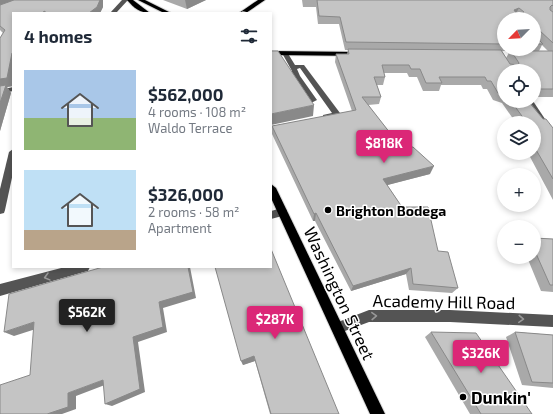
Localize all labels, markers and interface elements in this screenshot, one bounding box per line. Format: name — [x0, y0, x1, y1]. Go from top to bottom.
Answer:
north arrow — [497, 12, 541, 56]
map controls — [497, 12, 541, 264]
icon: filters — [238, 25, 260, 47]
text: 4 homes — [24, 26, 92, 46]
button: locate — [497, 64, 541, 108]
text: $562,000 — [148, 84, 223, 104]
icon: home — [56, 86, 104, 134]
text: 4 rooms · 108 m² — [148, 104, 246, 120]
button: layers — [497, 116, 541, 160]
text: Waldo Terrace — [148, 120, 232, 136]
pin: $818K — [356, 130, 412, 164]
text: $818K — [365, 135, 403, 151]
button: + — [497, 168, 541, 212]
text: $326,000 — [148, 184, 224, 204]
icon: home — [56, 186, 104, 234]
place label: Brighton Bodega — [336, 202, 446, 219]
text: 2 rooms · 58 m² — [148, 204, 239, 220]
marker: Brighton Bodega — [323, 205, 333, 215]
text: Apartment — [148, 220, 212, 236]
button: − — [497, 220, 541, 264]
street label: Washington Street — [300, 223, 380, 364]
one-way arrow — [43, 273, 50, 281]
street label: Academy Hill Road — [373, 290, 515, 313]
pin: $562K — [59, 299, 115, 333]
text: $562K — [68, 304, 106, 320]
pin: $287K — [247, 306, 303, 340]
text: $287K — [256, 311, 294, 327]
one-way arrow — [370, 312, 377, 321]
one-way arrow — [518, 315, 524, 323]
pin: $326K — [453, 340, 509, 374]
text: $326K — [462, 345, 500, 361]
place label: Dunkin' — [471, 387, 531, 407]
marker: Dunkin' — [458, 392, 468, 402]

